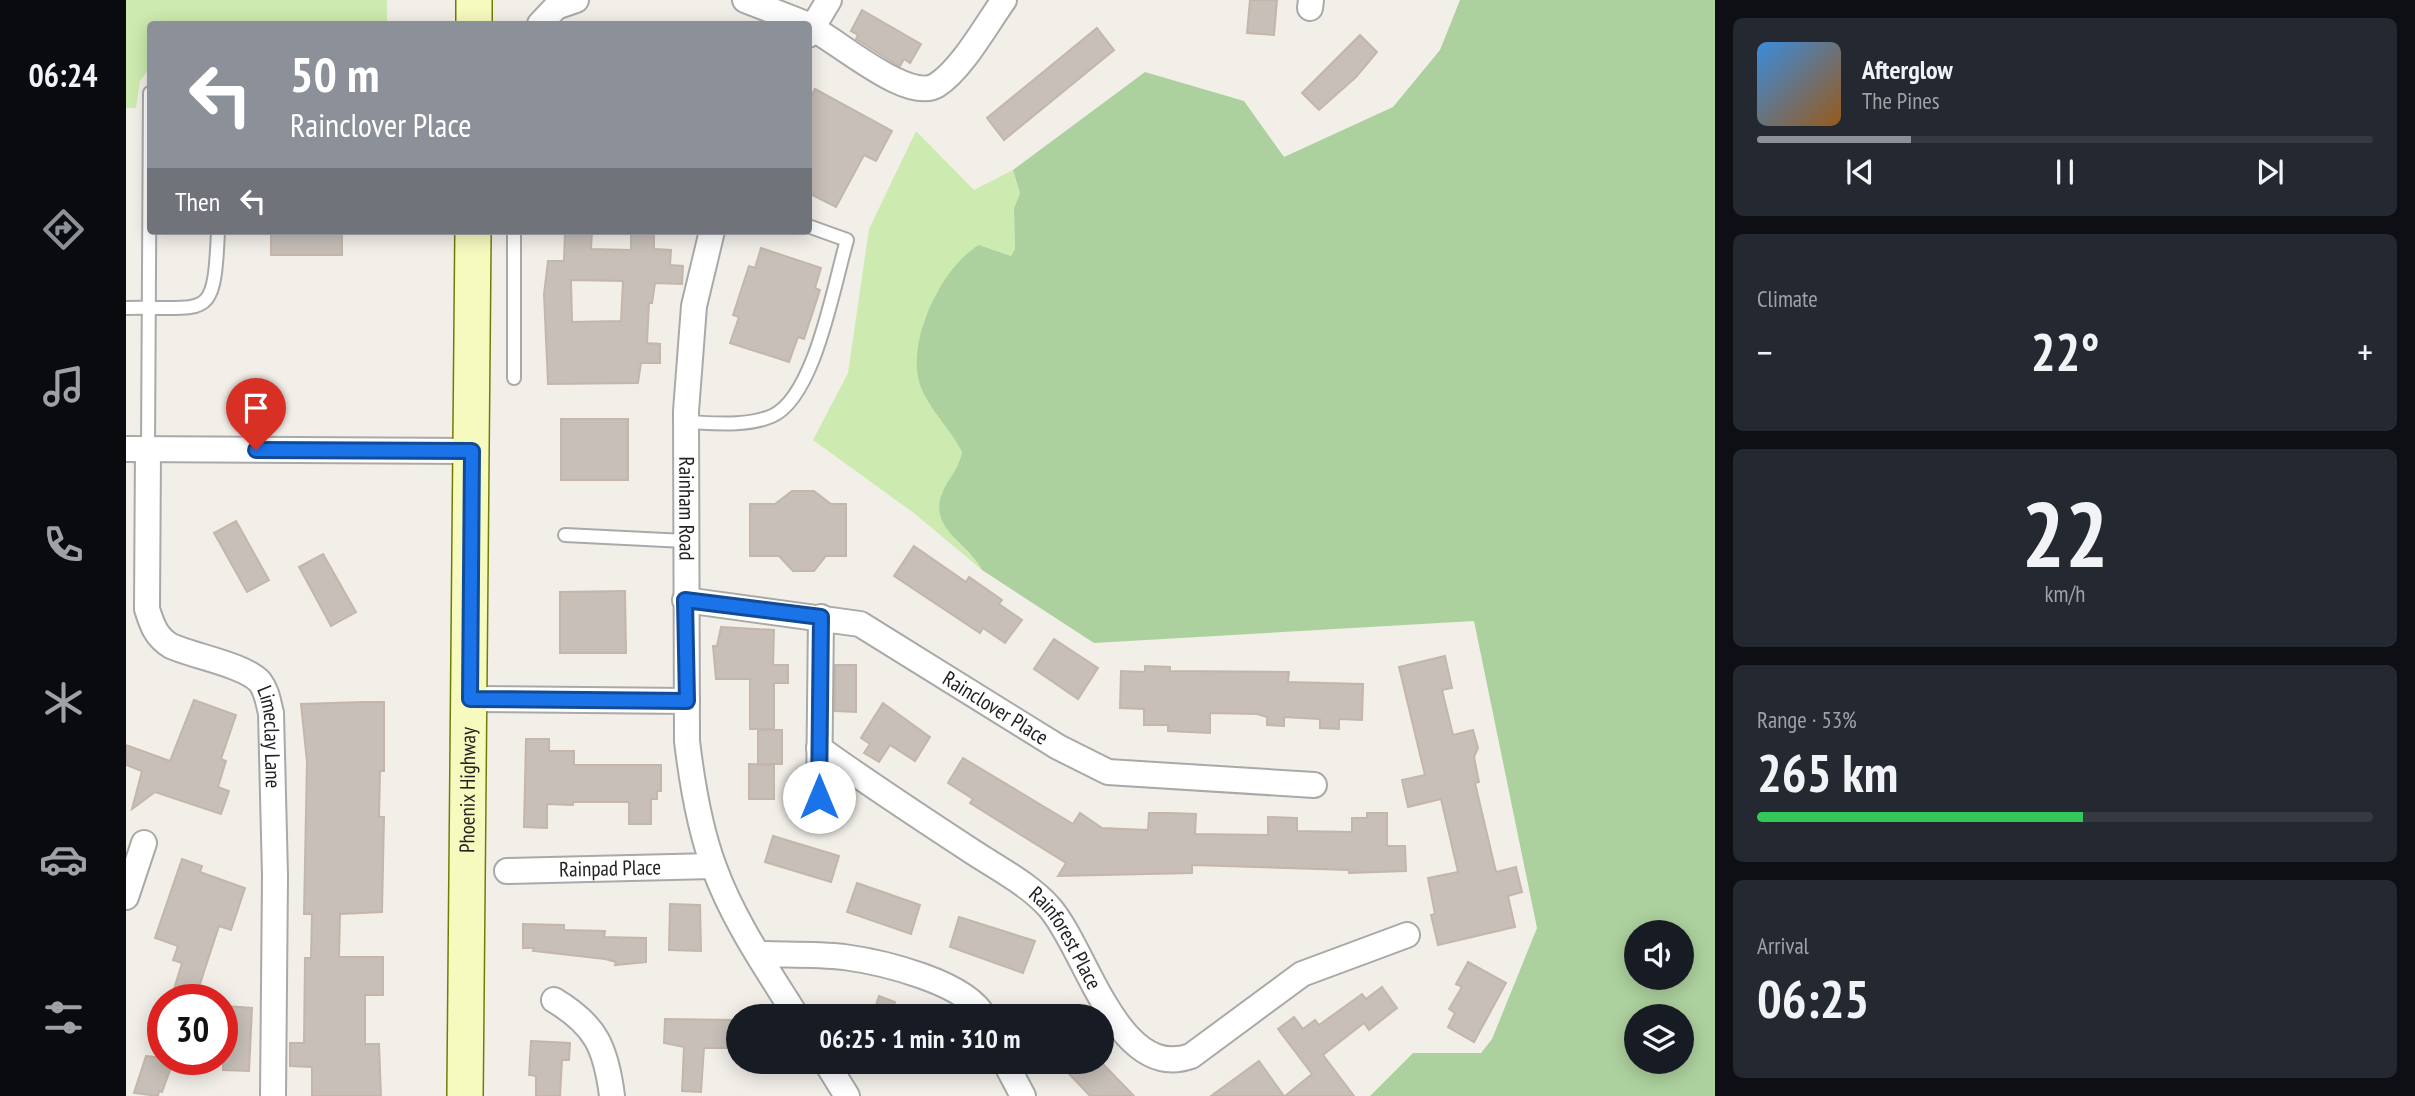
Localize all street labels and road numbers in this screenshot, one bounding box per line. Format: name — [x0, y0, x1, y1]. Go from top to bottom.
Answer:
street label: Rainham Road — [673, 457, 700, 561]
street label: Rainclover Place — [938, 665, 1053, 751]
street label: Limeclay Lane — [251, 681, 287, 789]
street label: Phoenix Highway — [453, 727, 481, 853]
street label: Rainpad Place — [559, 853, 661, 883]
street label: Rainforest Place — [1024, 880, 1108, 994]

